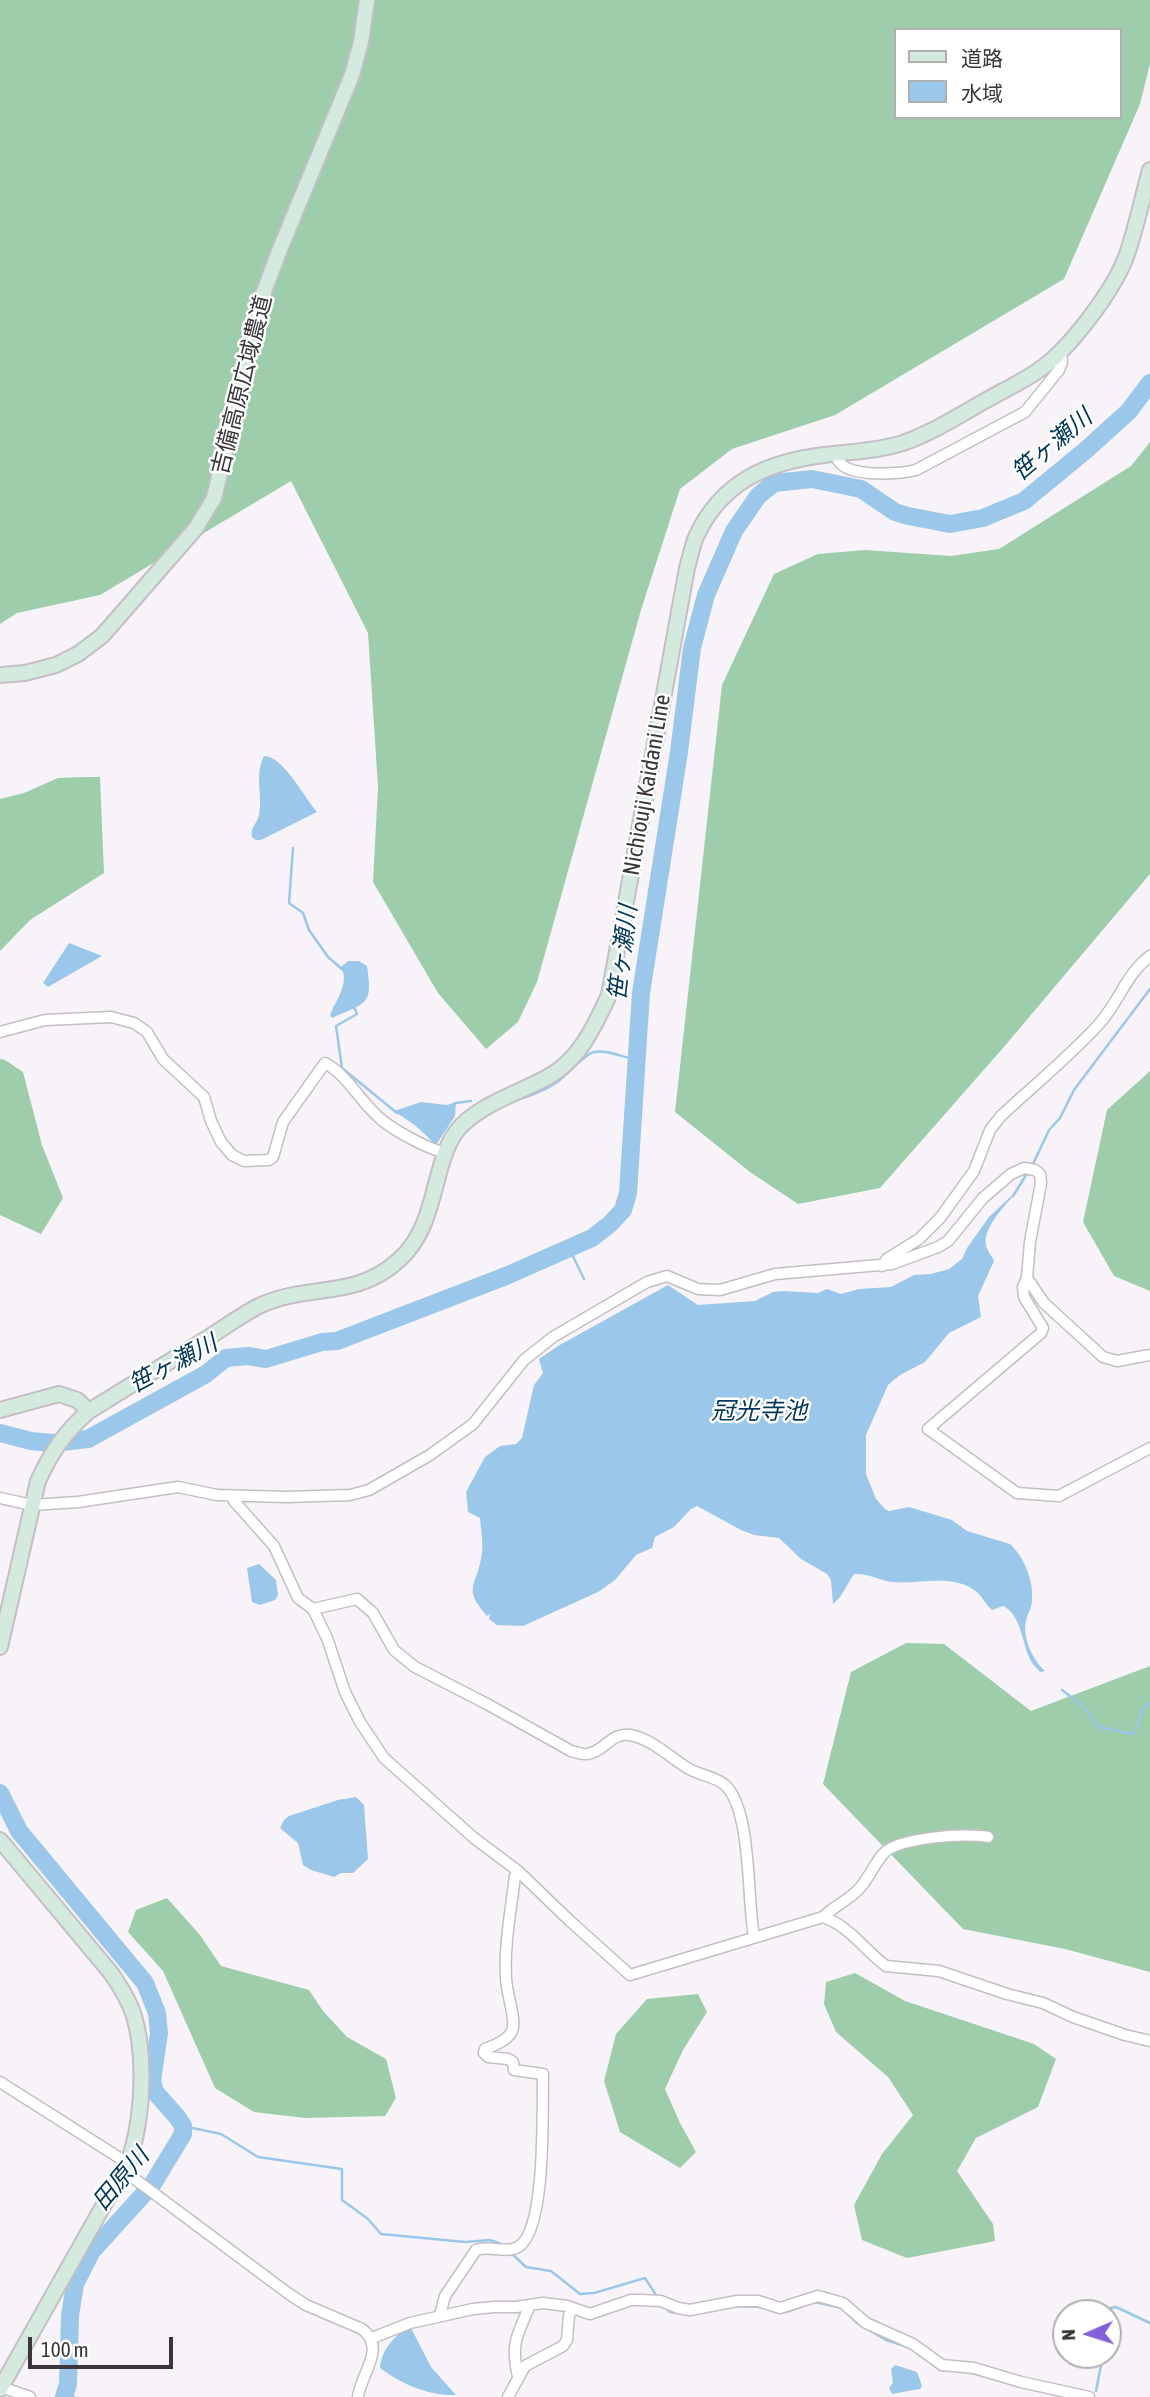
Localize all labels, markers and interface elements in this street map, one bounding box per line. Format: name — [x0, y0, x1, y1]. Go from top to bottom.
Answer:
legend — [894, 28, 1122, 119]
text: 道路 — [961, 46, 1003, 70]
text: 水域 — [961, 81, 1003, 105]
street label: 吉備高原広域農道 — [206, 292, 278, 478]
water label: 笹ヶ瀬川 — [1006, 403, 1098, 487]
street label: Nichiouji Kaidani Line — [617, 692, 677, 878]
water label: 笹ヶ瀬川 — [603, 904, 643, 1002]
water label: 笹ヶ瀬川 — [124, 1329, 222, 1399]
water label: 冠光寺池 — [711, 1397, 807, 1425]
water label: 田原川 — [87, 2142, 155, 2216]
north arrow — [1052, 2299, 1122, 2369]
scale bar — [32, 2324, 177, 2368]
text: N — [1057, 2329, 1079, 2341]
text: 100 m — [41, 2337, 89, 2361]

